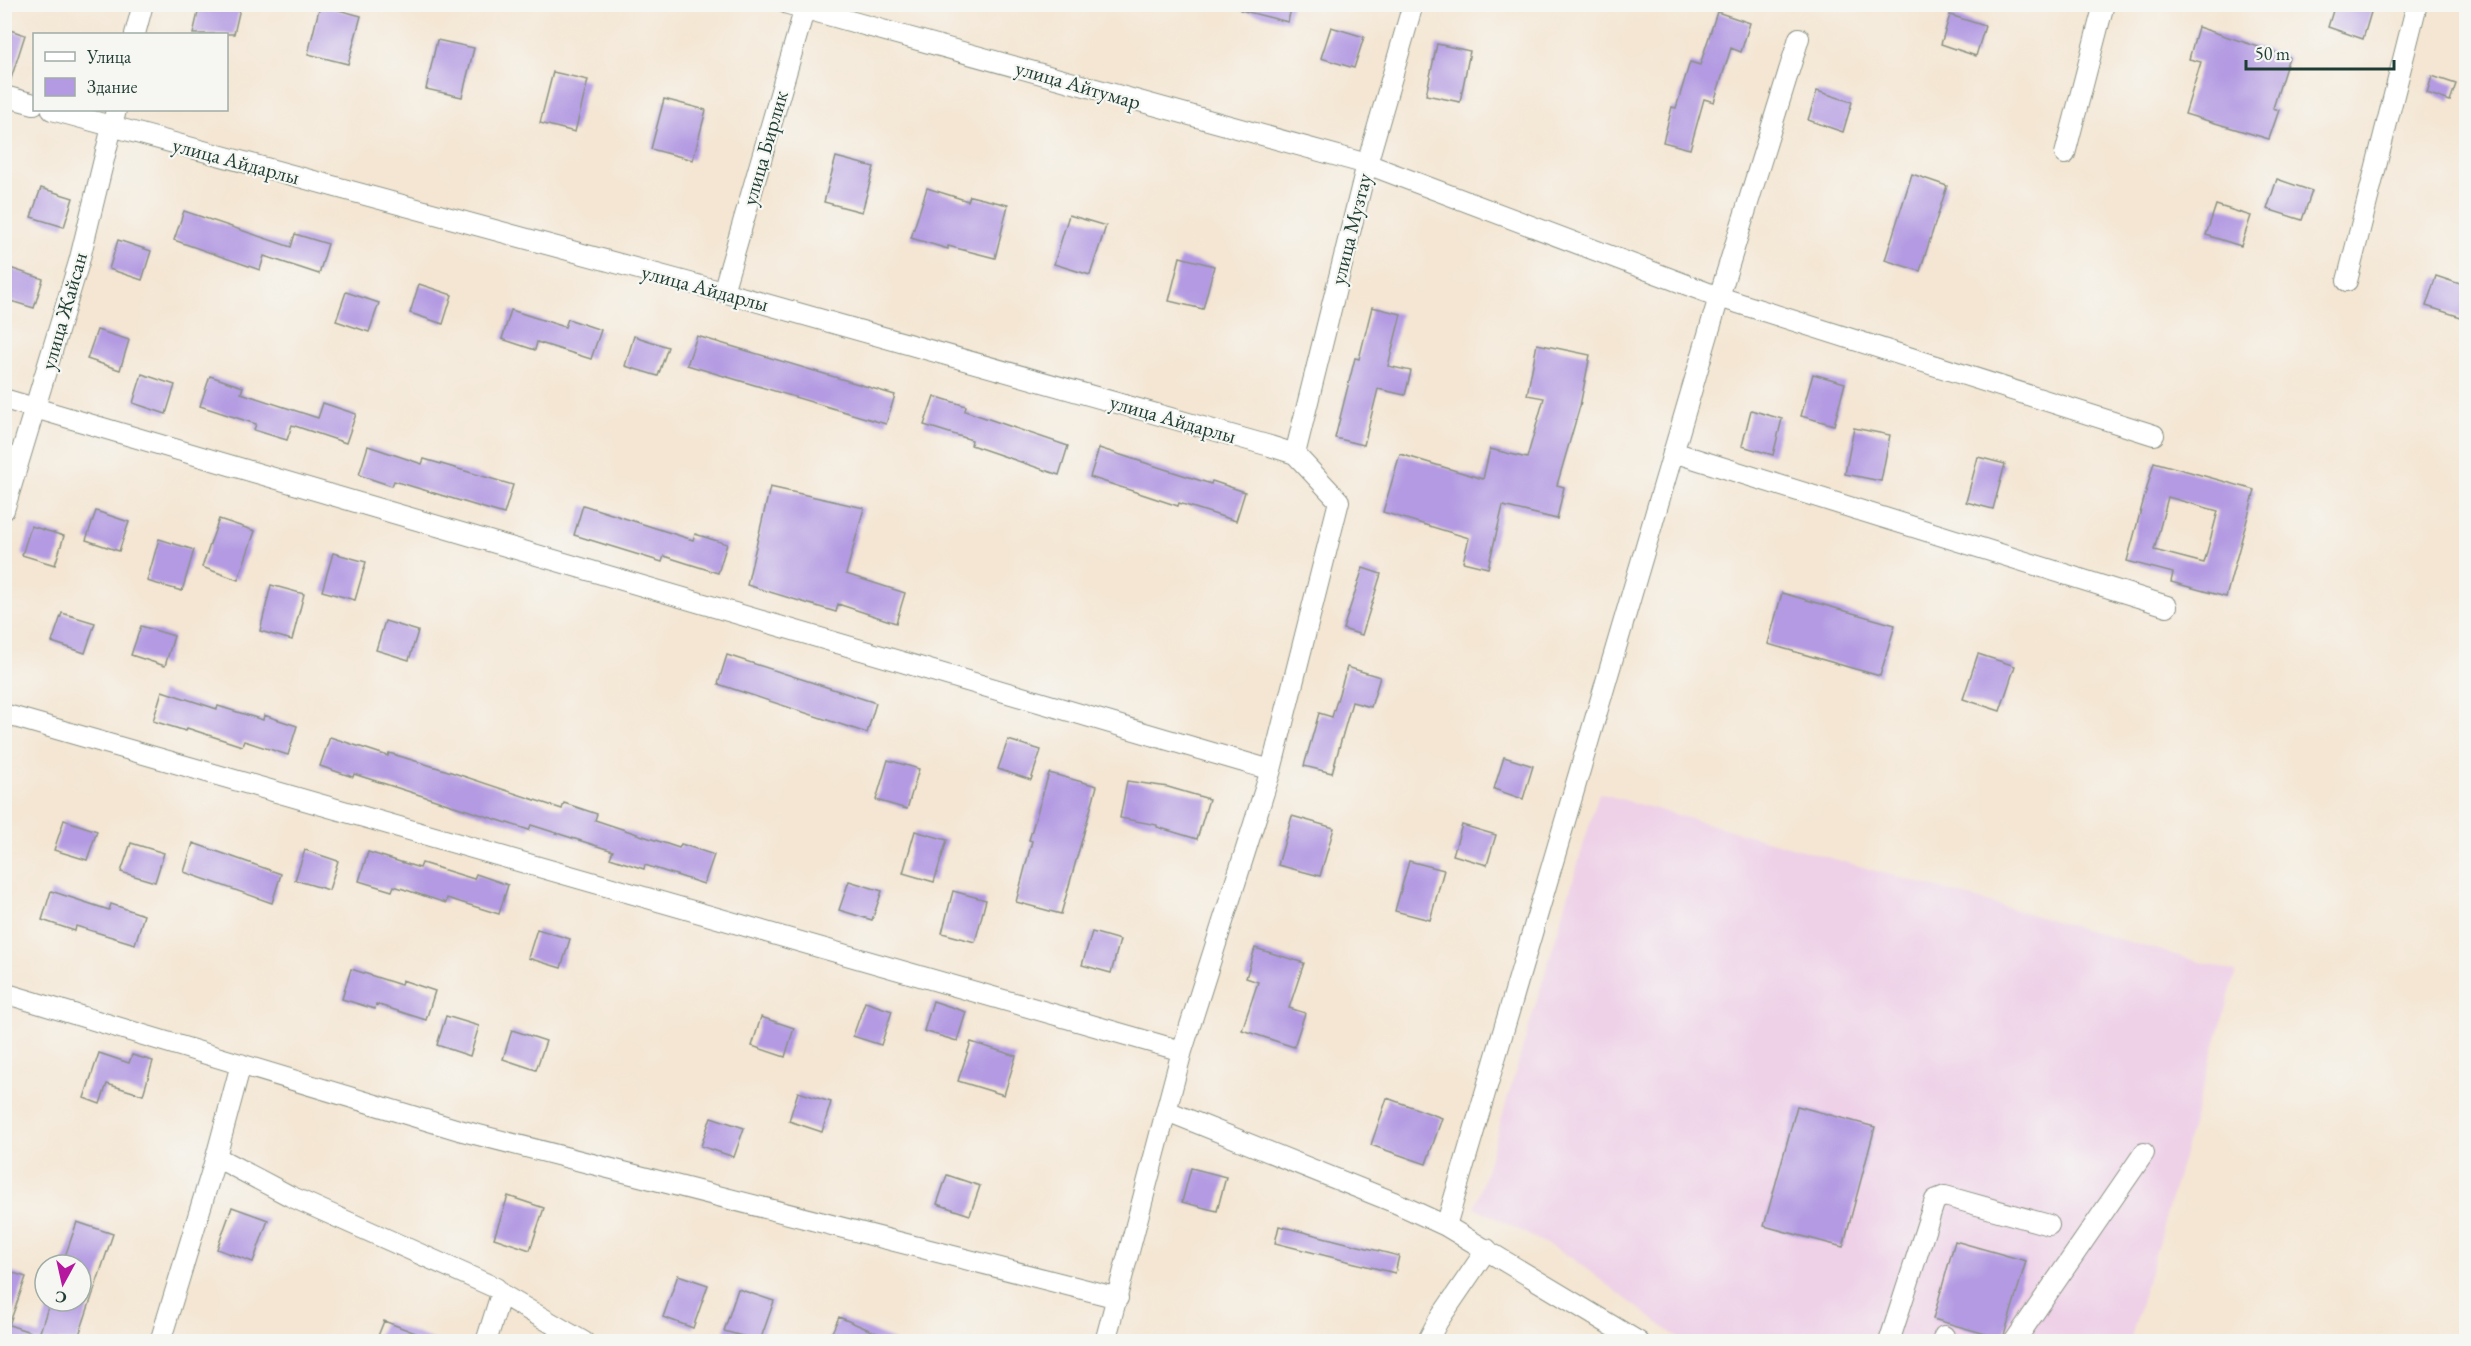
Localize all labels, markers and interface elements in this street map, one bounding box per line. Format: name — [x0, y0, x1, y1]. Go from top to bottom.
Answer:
legend — [33, 33, 228, 111]
scale bar — [2246, 33, 2394, 71]
text: 50 m — [2255, 42, 2290, 65]
text: Улица — [86, 45, 132, 68]
street label: улица Айтумар — [1012, 54, 1144, 115]
text: Здание — [87, 75, 137, 98]
street label: улица Бирлик — [735, 87, 794, 208]
street label: улица Айдарлы — [170, 131, 303, 190]
street label: улица Музтау — [1324, 169, 1378, 288]
street label: улица Жайсан — [34, 249, 93, 373]
street label: улица Айдарлы — [639, 258, 772, 317]
street label: улица Айдарлы — [1107, 388, 1240, 449]
north arrow — [33, 1253, 93, 1313]
text: С — [54, 1286, 68, 1309]

